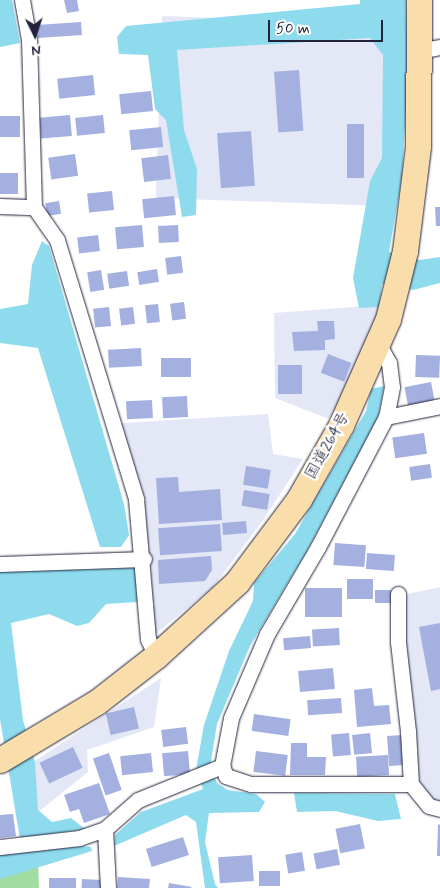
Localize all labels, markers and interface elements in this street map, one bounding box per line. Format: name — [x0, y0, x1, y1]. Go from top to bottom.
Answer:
north arrow — [10, 10, 60, 60]
scale bar — [270, 10, 385, 42]
text: 50 m — [276, 19, 310, 39]
text: N — [31, 41, 41, 59]
street label: 国道264号 — [302, 409, 354, 483]

